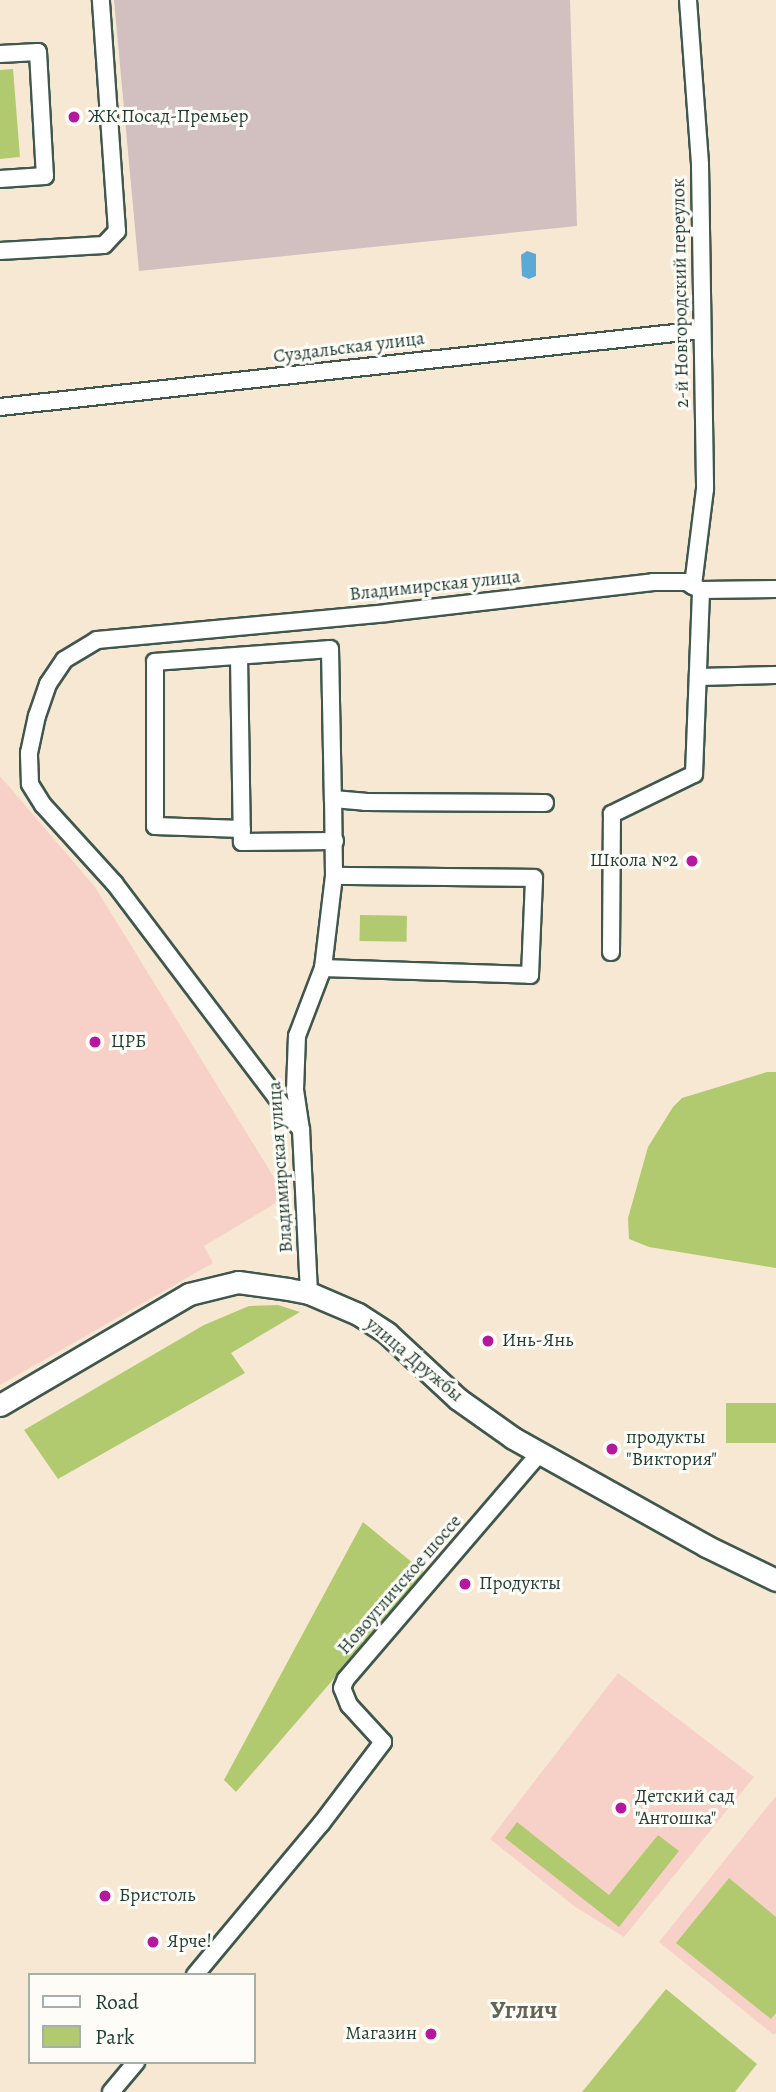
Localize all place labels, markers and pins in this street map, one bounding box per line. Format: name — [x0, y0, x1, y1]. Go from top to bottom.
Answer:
place label: ЖК Посад-Премьер — [88, 106, 249, 128]
marker: ЖК Посад-Премьер — [66, 109, 82, 125]
place label: Школа №2 — [590, 850, 678, 872]
marker: Школа №2 — [684, 853, 700, 869]
place label: ЦРБ — [111, 1031, 146, 1053]
marker: ЦРБ — [85, 1032, 105, 1052]
place label: Инь-Янь — [502, 1330, 574, 1352]
marker: Инь-Янь — [480, 1333, 496, 1349]
place label: продукты "Виктория" — [626, 1427, 717, 1471]
marker: продукты "Виктория" — [604, 1441, 620, 1457]
place label: Продукты — [479, 1573, 561, 1595]
marker: Продукты — [457, 1576, 473, 1592]
place label: Детский сад "Антошка" — [635, 1786, 734, 1830]
marker: Детский сад "Антошка" — [613, 1800, 629, 1816]
place label: Бристоль — [119, 1885, 195, 1907]
marker: Бристоль — [97, 1888, 113, 1904]
place label: Ярче! — [167, 1931, 212, 1953]
marker: Ярче! — [145, 1934, 161, 1950]
place label: Магазин — [345, 2023, 417, 2045]
marker: Магазин — [423, 2026, 439, 2042]

